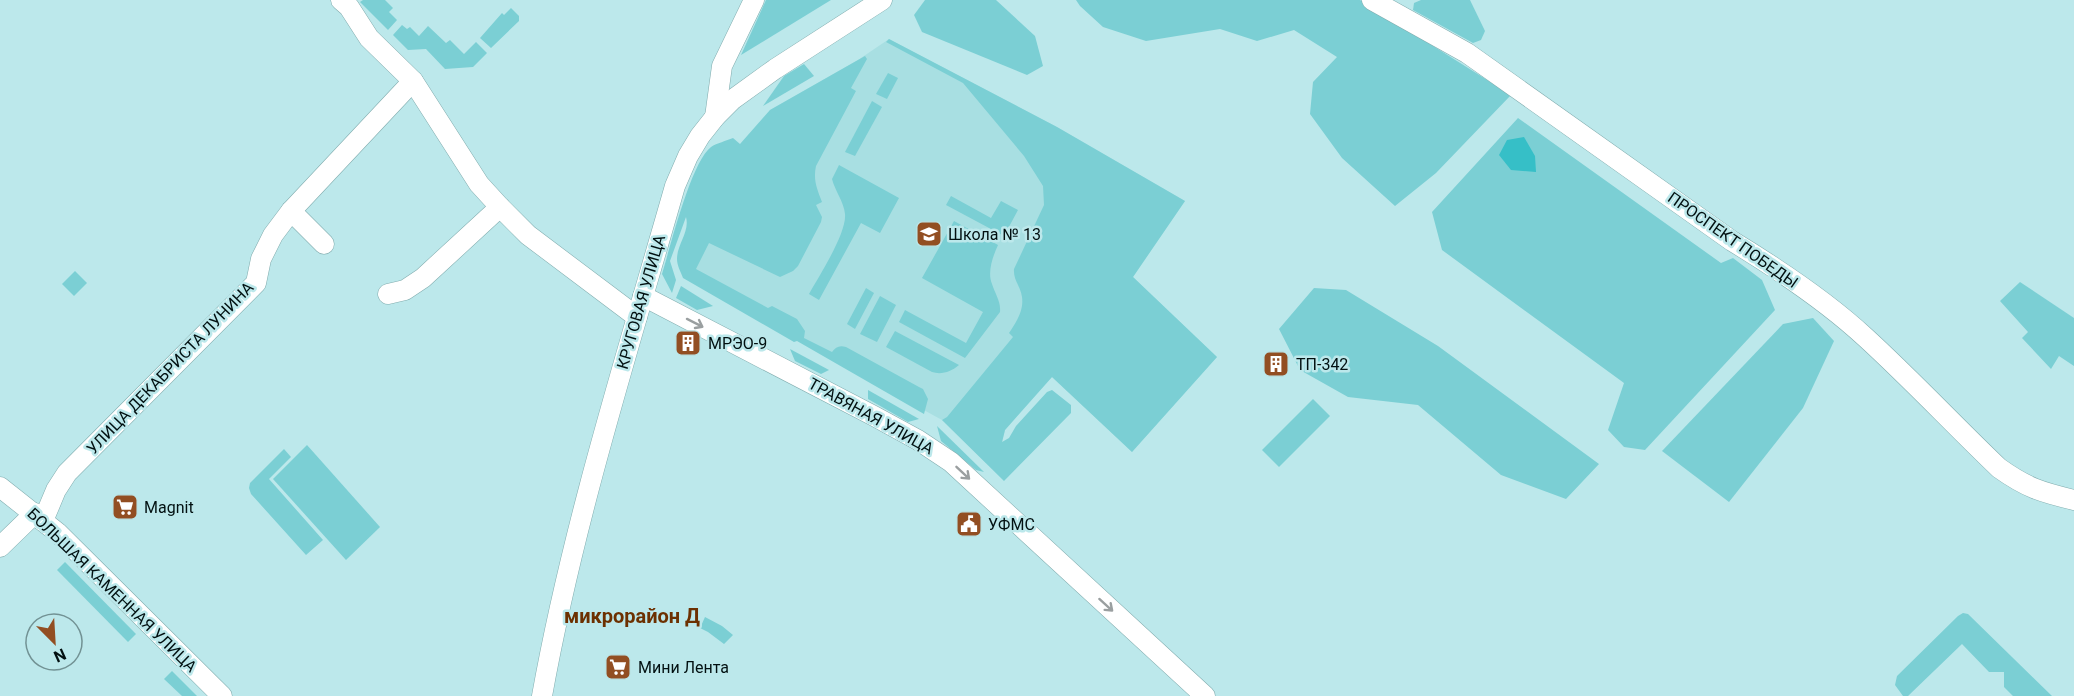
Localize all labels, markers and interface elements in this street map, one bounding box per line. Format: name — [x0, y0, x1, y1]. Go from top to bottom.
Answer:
street label: ПРОСПЕКТ ПОБЕДЫ — [1664, 188, 1802, 292]
school or university icon: Школа № 13 — [914, 219, 944, 249]
place label: Школа № 13 — [948, 225, 1041, 244]
street label: КРУГОВАЯ УЛИЦА — [613, 232, 669, 371]
street label: УЛИЦА ДЕКАБРИСТА ЛУНИНА — [83, 278, 258, 458]
one-way arrow — [686, 318, 704, 329]
building icon: МРЭО-9 — [673, 328, 703, 358]
place label: МРЭО-9 — [708, 334, 767, 353]
building icon: ТП-342 — [1261, 349, 1291, 379]
place label: ТП-342 — [1296, 355, 1348, 374]
street label: ТРАВЯНАЯ УЛИЦА — [805, 374, 937, 459]
one-way arrow — [955, 466, 970, 480]
supermarket icon: Magnit — [110, 492, 140, 522]
place label: Magnit — [144, 498, 194, 517]
street label: БОЛЬШАЯ КАМЕННАЯ УЛИЦА — [23, 504, 201, 676]
public building icon: УФМС — [954, 509, 984, 539]
place label: УФМС — [988, 515, 1035, 534]
one-way arrow — [1098, 598, 1113, 612]
district label: микрорайон Д — [564, 604, 700, 628]
north arrow — [24, 612, 84, 672]
text: N — [51, 644, 69, 666]
supermarket icon: Мини Лента — [603, 652, 633, 682]
place label: Мини Лента — [638, 658, 729, 677]

